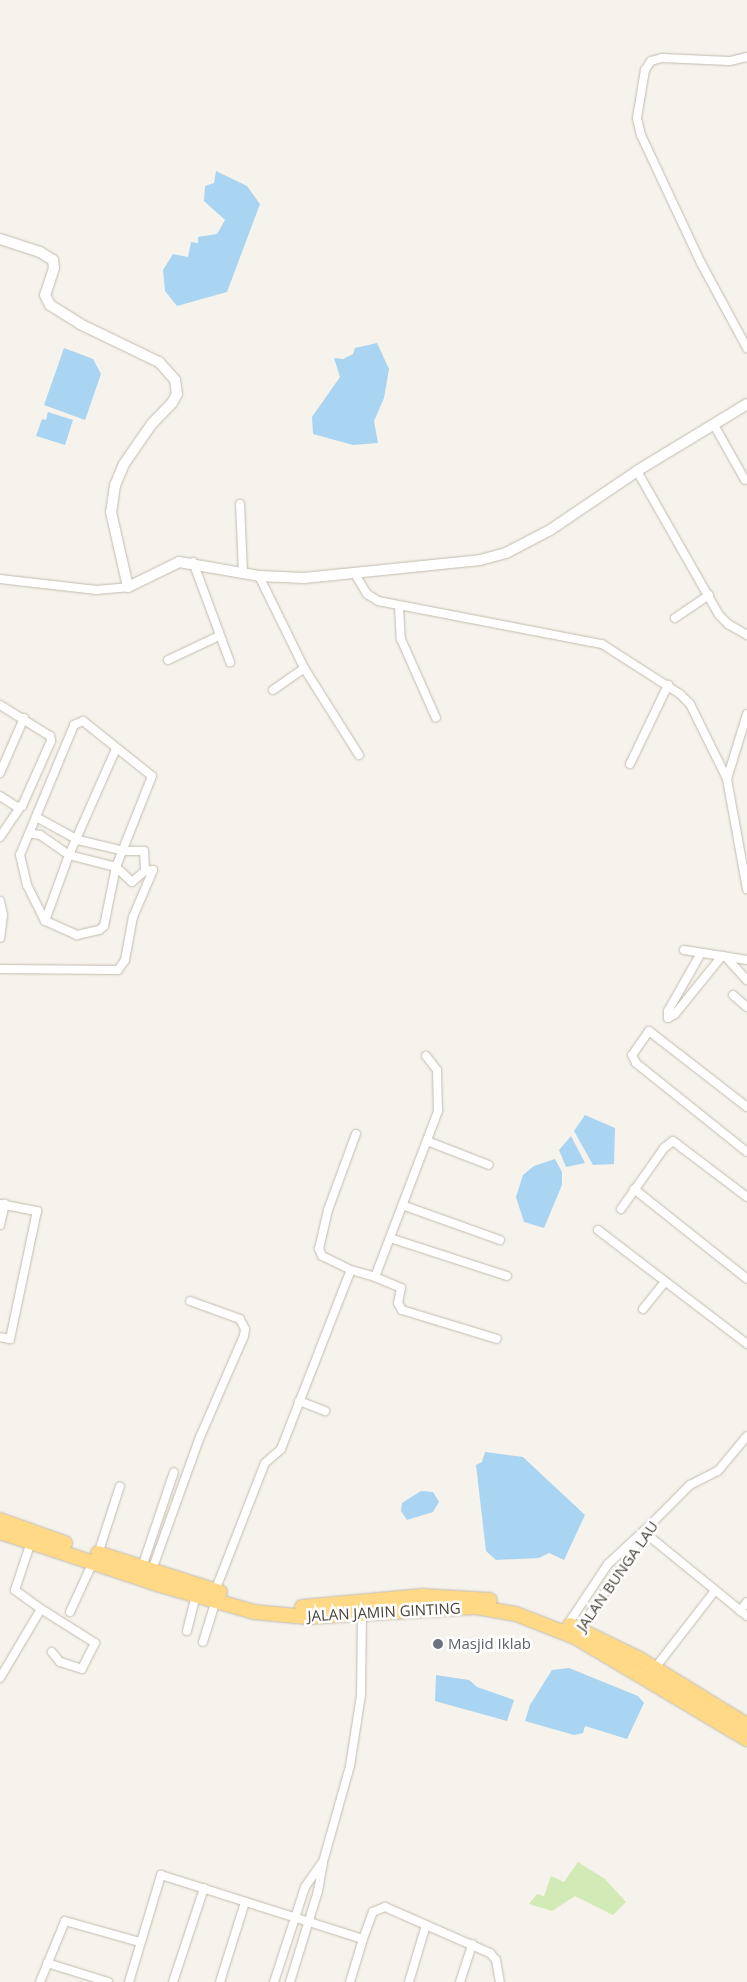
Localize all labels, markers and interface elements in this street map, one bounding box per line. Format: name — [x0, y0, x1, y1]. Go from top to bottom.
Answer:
street label: JALAN BUNGA LAU — [572, 1517, 662, 1635]
street label: JALAN JAMIN GINTING — [307, 1599, 461, 1625]
place label: Masjid Iklab — [448, 1635, 531, 1653]
marker: Masjid Iklab — [432, 1638, 444, 1650]

